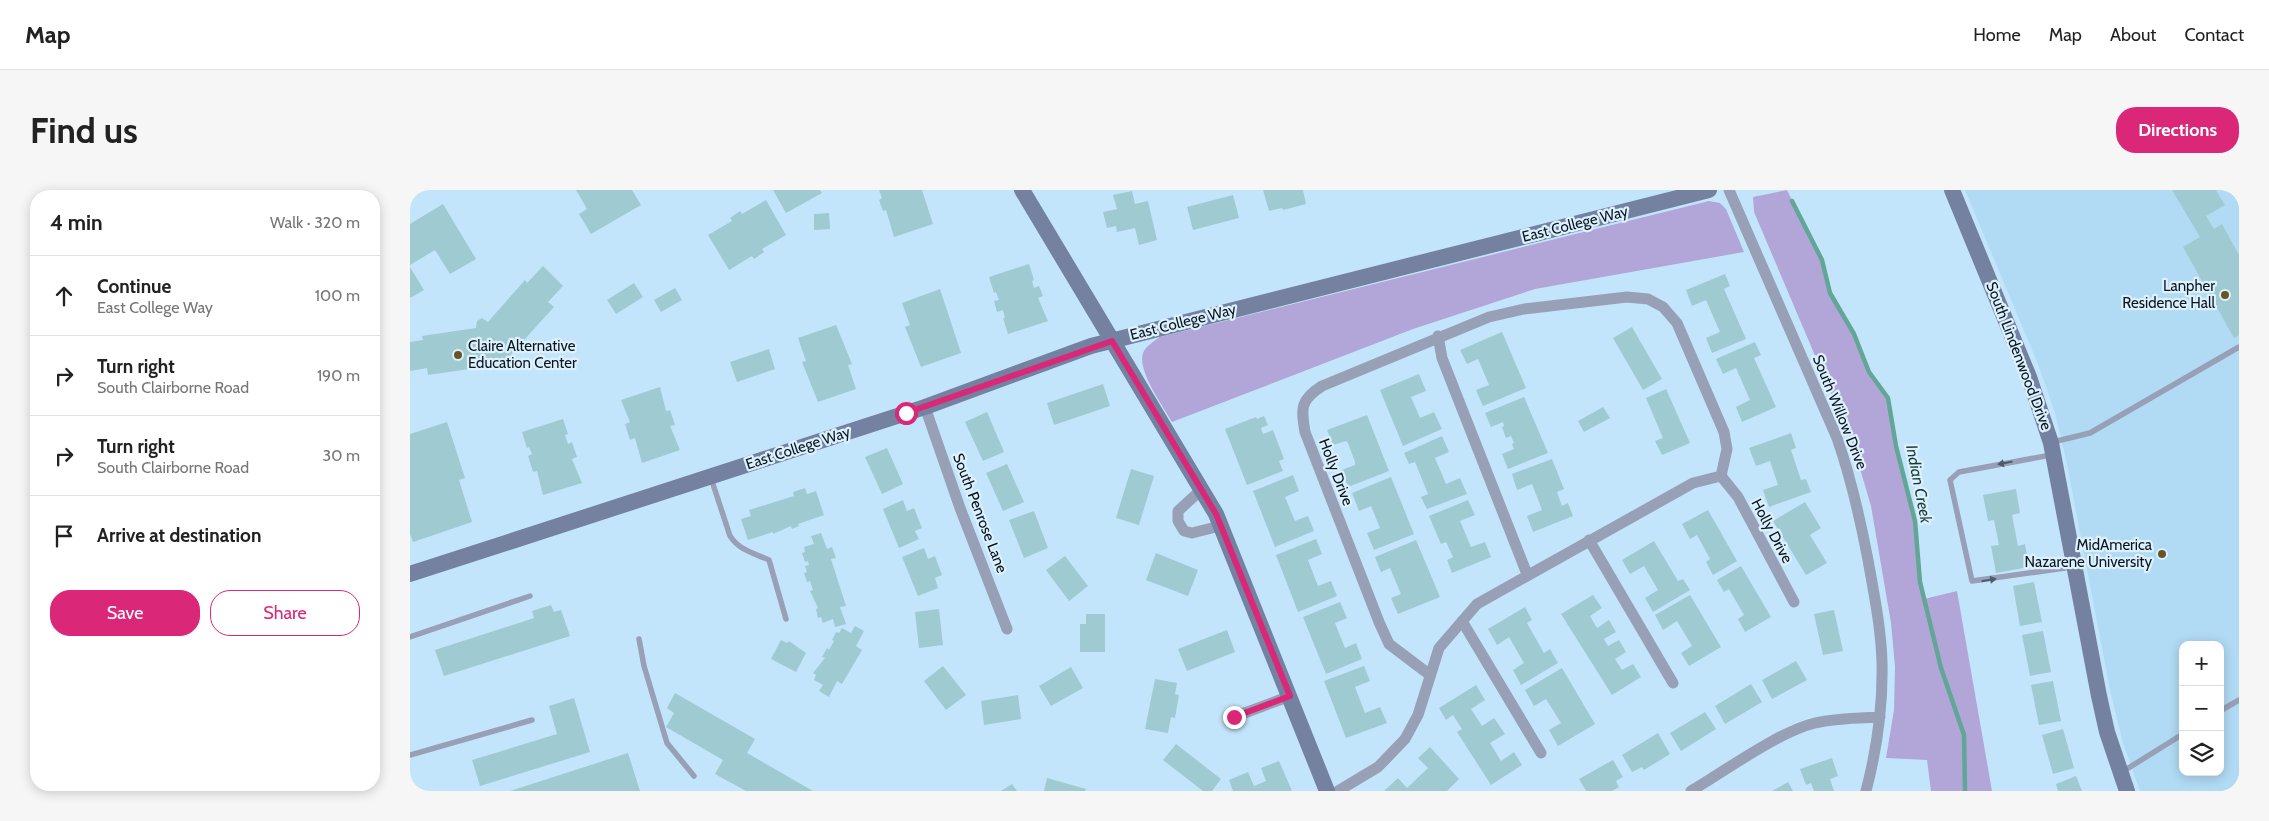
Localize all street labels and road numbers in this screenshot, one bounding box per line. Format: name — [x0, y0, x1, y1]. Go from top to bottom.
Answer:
street label: East College Way — [1520, 202, 1630, 246]
street label: South Lindenwood Drive — [1982, 279, 2056, 433]
street label: East College Way — [1128, 300, 1238, 344]
street label: South Willow Drive — [1809, 352, 1871, 472]
street label: East College Way — [744, 423, 853, 473]
street label: Holly Drive — [1315, 436, 1357, 508]
street label: South Penrose Lane — [949, 451, 1011, 576]
street label: Holly Drive — [1748, 496, 1797, 566]

